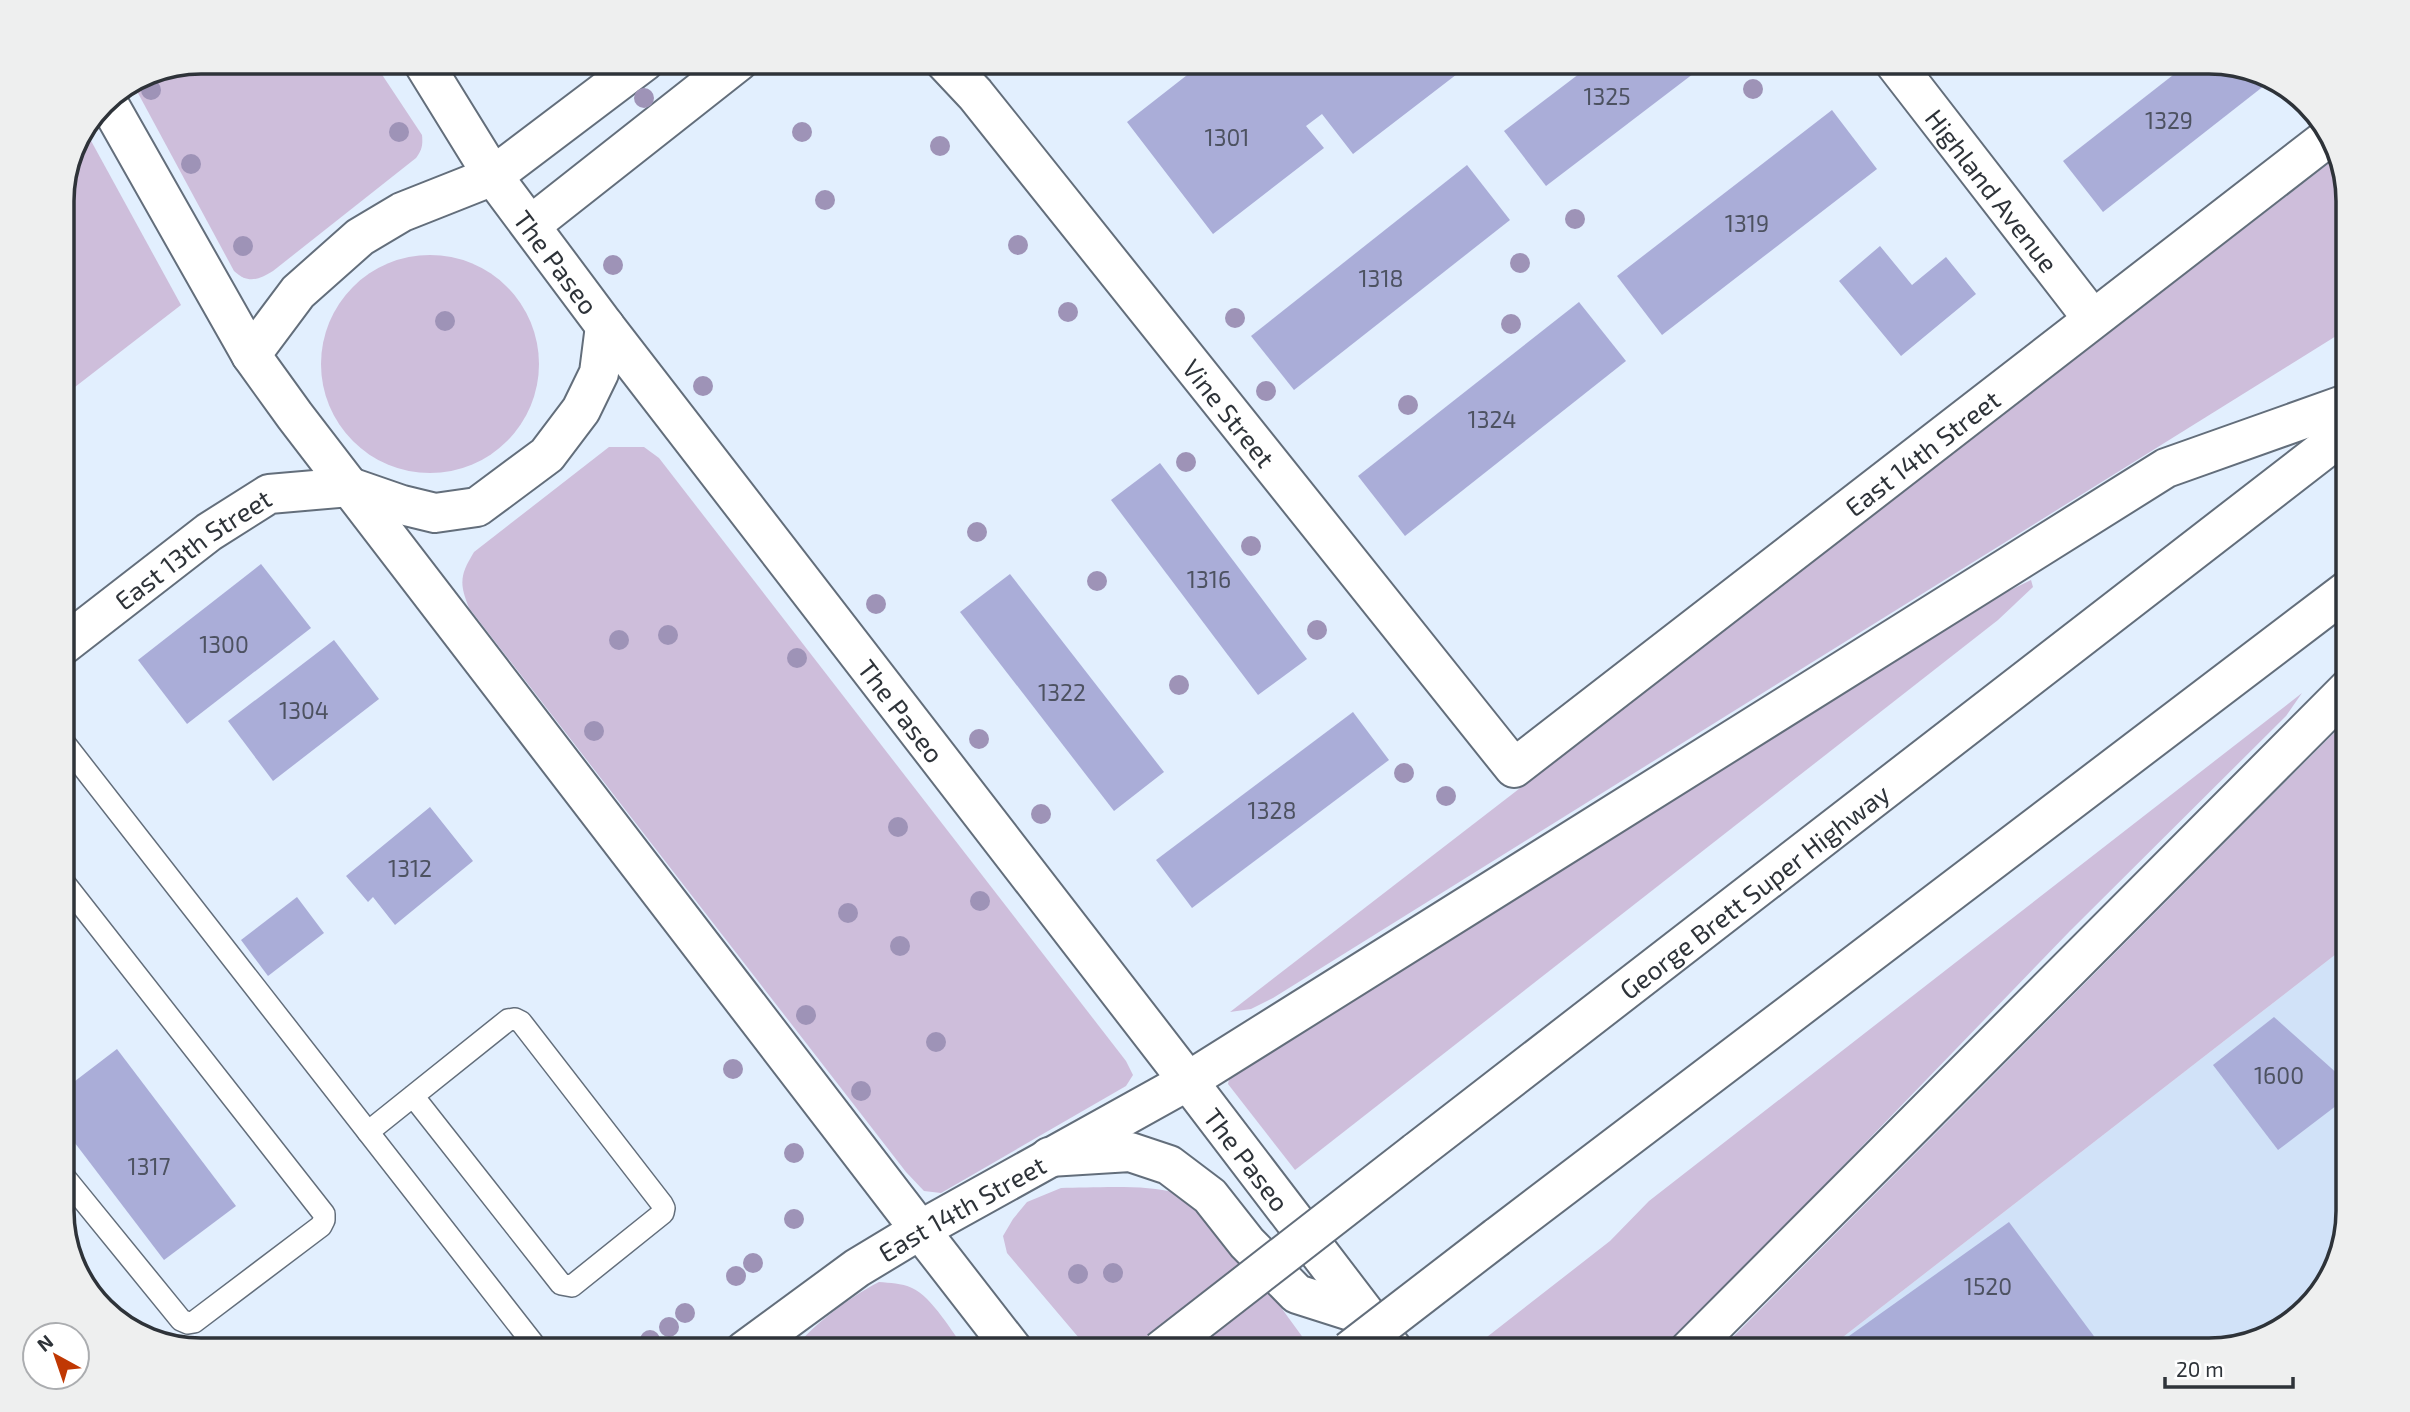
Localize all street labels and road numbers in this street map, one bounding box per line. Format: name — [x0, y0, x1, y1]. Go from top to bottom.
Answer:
street label: Highland Avenue — [1920, 102, 2066, 278]
street label: The Paseo — [508, 204, 606, 320]
street label: Vine Street — [1177, 352, 1282, 473]
street label: East 14th Street — [1838, 383, 2005, 522]
street label: East 13th Street — [108, 481, 276, 615]
street label: The Paseo — [852, 653, 951, 768]
street label: George Brett Super Highway — [1613, 777, 1895, 1005]
street label: The Paseo — [1198, 1101, 1297, 1217]
street label: East 14th Street — [872, 1148, 1051, 1267]

